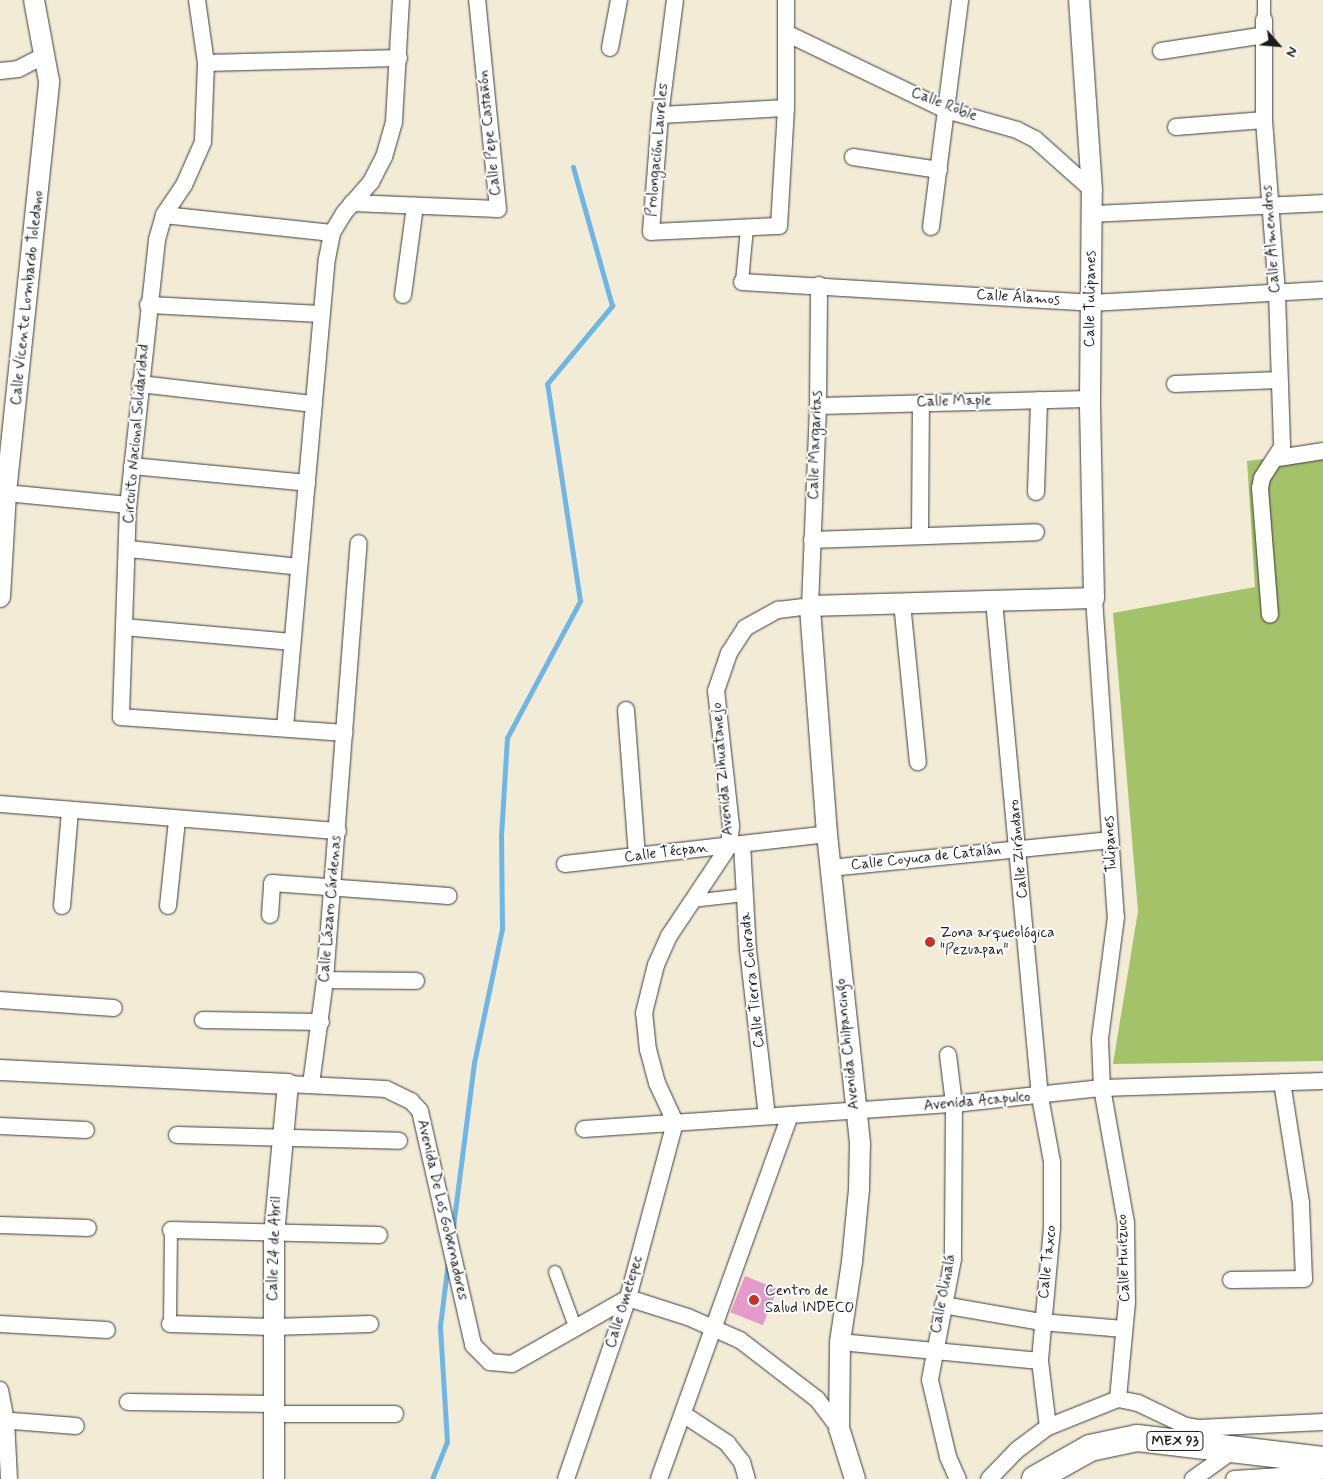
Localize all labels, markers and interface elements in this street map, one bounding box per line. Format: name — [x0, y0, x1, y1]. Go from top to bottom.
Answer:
north arrow — [1253, 20, 1303, 70]
text: N — [1281, 44, 1302, 60]
street label: Calle Pepe Castañón — [474, 69, 506, 197]
street label: Prolongación Laureles — [643, 83, 673, 217]
street label: Calle Roble — [908, 84, 980, 126]
street label: Calle Almendros — [1259, 184, 1285, 294]
street label: Calle Vicente Lombardo Toledano — [8, 189, 48, 407]
street label: Calle Tulipanes — [1081, 252, 1101, 346]
street label: Calle Álamos — [976, 286, 1060, 310]
street label: Circuito Nacional Solidaridad — [120, 340, 154, 528]
street label: Calle Margaritas — [805, 392, 827, 498]
street label: Calle Maple — [917, 392, 991, 412]
street label: Avenida Zihuatanejo — [708, 703, 738, 835]
street label: Calle Zirándaro — [1006, 799, 1032, 899]
street label: Tulipanes — [1101, 815, 1121, 873]
street label: Calle Lázaro Cárdenas — [316, 835, 346, 983]
street label: Calle Técpan — [623, 839, 709, 867]
street label: Calle Coyuca de Catalán — [850, 841, 1002, 875]
street label: Calle Tierra Colorada — [737, 912, 769, 1048]
place label: Zona arqueológica "Pezuapan" — [940, 924, 1052, 959]
marker: Zona arqueológica "Pezuapan" — [924, 936, 936, 948]
street label: Avenida Chilpancingo — [832, 978, 864, 1110]
street label: Avenida Acapulco — [923, 1088, 1031, 1116]
street label: Avenida De Los Gobernadores — [412, 1117, 472, 1303]
street label: Calle 24 de Abril — [264, 1196, 286, 1302]
street label: Calle Huitzuco — [1113, 1213, 1135, 1303]
street label: Calle Taxco — [1035, 1226, 1061, 1298]
street label: Calle Olinalá — [927, 1252, 961, 1336]
street label: Calle Ometepec — [602, 1253, 648, 1351]
place label: Centro de Salud INDECO — [765, 1282, 859, 1317]
marker: Centro de Salud INDECO — [747, 1293, 761, 1307]
road number: MEX 93 — [1146, 1430, 1204, 1452]

